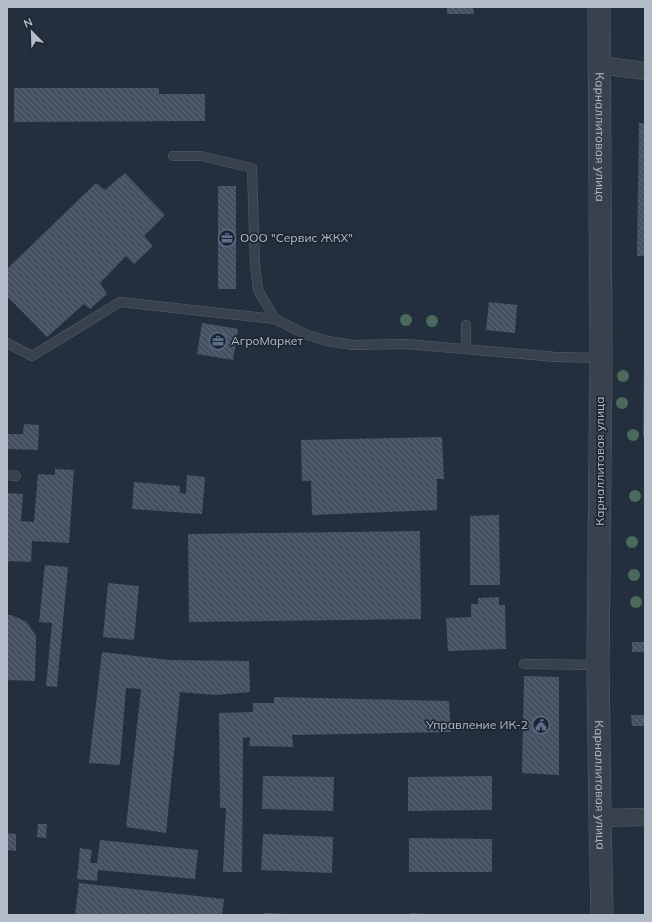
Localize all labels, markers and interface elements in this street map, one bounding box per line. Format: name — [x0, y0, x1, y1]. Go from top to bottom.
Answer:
north arrow — [12, 12, 52, 52]
text: N — [22, 15, 35, 31]
street label: Карналлитовая улица — [592, 72, 608, 202]
office icon: ООО "Сервис ЖКХ" — [217, 228, 237, 248]
place label: ООО "Сервис ЖКХ" — [240, 230, 353, 245]
office icon: АгроМаркет — [208, 331, 228, 351]
place label: АгроМаркет — [231, 333, 303, 348]
street label: Карналлитовая улица — [592, 396, 607, 526]
public building icon: Управление ИК-2 — [531, 715, 551, 735]
place label: Управление ИК-2 — [425, 717, 528, 732]
street label: Карналлитовая улица — [592, 720, 609, 850]

